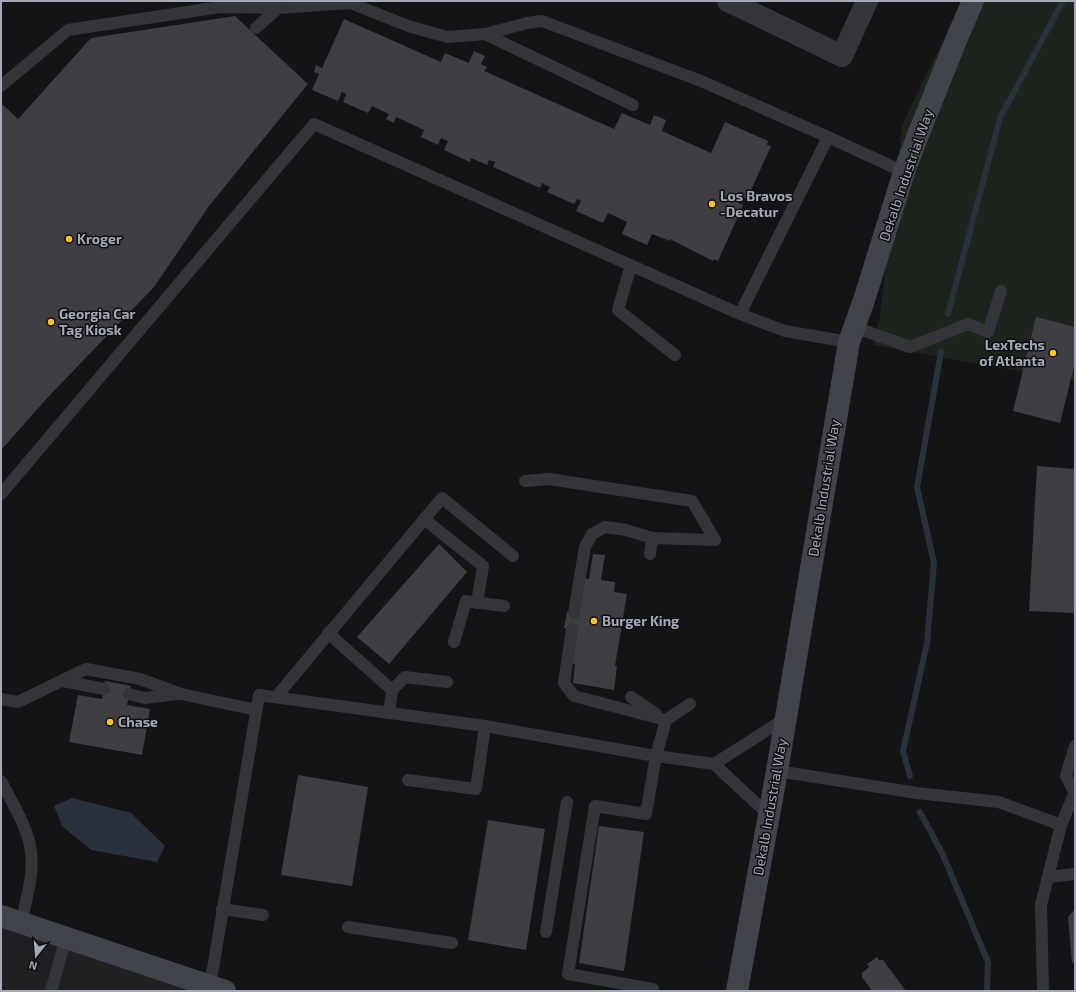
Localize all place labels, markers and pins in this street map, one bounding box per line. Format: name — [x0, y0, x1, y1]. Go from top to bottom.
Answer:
place label: Los Bravos -Decatur — [720, 187, 793, 220]
marker: Los Bravos -Decatur — [707, 199, 717, 209]
place label: Kroger — [77, 230, 122, 247]
marker: Kroger — [64, 234, 74, 244]
place label: Georgia Car Tag Kiosk — [59, 305, 135, 338]
marker: Georgia Car Tag Kiosk — [46, 317, 56, 327]
place label: LexTechs of Atlanta — [979, 336, 1045, 369]
marker: LexTechs of Atlanta — [1048, 348, 1058, 358]
place label: Burger King — [602, 612, 679, 629]
marker: Burger King — [589, 616, 599, 626]
place label: Chase — [118, 713, 158, 730]
marker: Chase — [105, 717, 115, 727]

